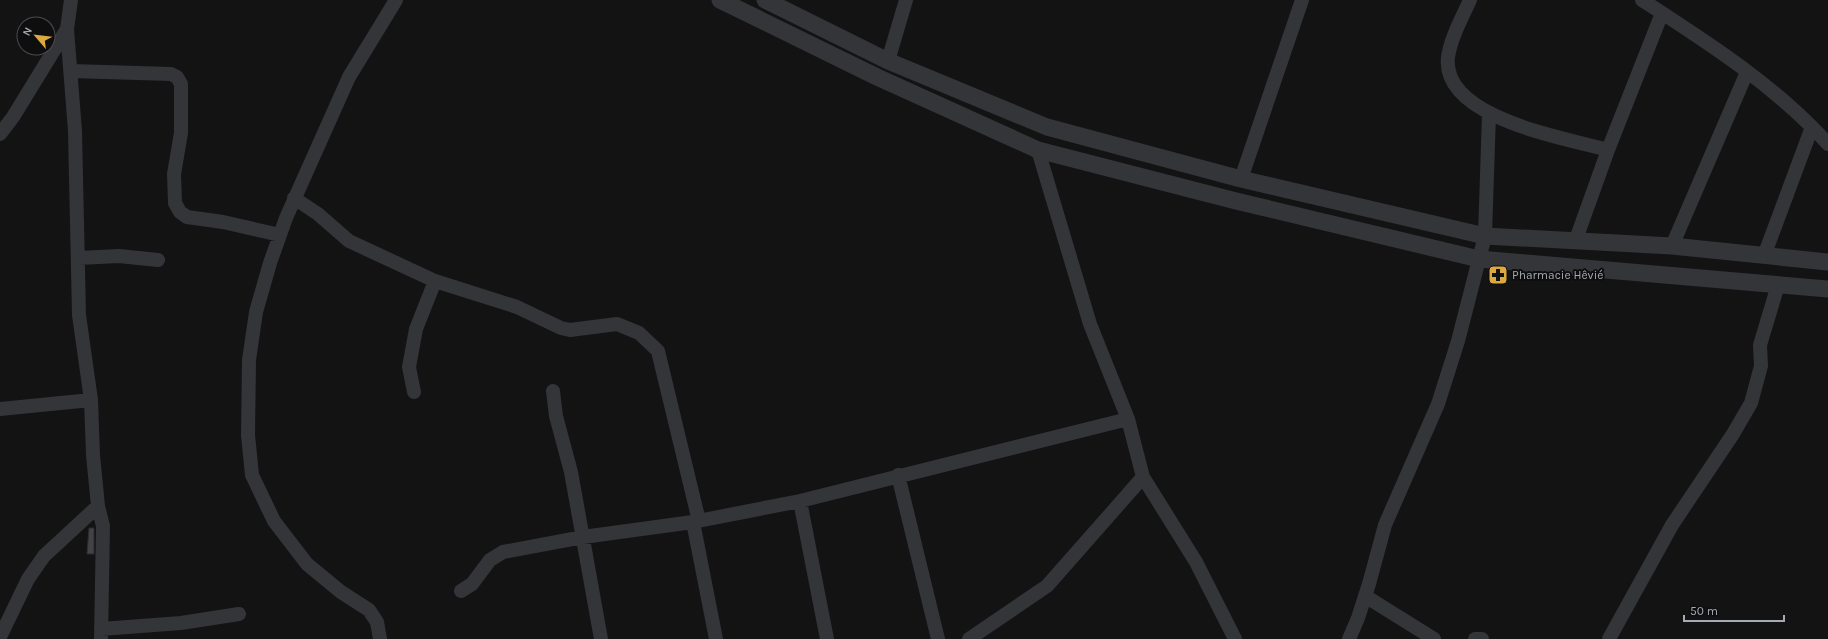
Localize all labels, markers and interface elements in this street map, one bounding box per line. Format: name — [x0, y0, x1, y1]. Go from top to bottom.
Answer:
north arrow — [16, 16, 56, 56]
text: N — [20, 25, 35, 38]
pharmacy icon: Pharmacie Hêvié — [1487, 264, 1509, 286]
place label: Pharmacie Hêvié — [1512, 268, 1603, 282]
scale bar — [1684, 597, 1784, 623]
text: 50 m — [1690, 604, 1718, 618]

